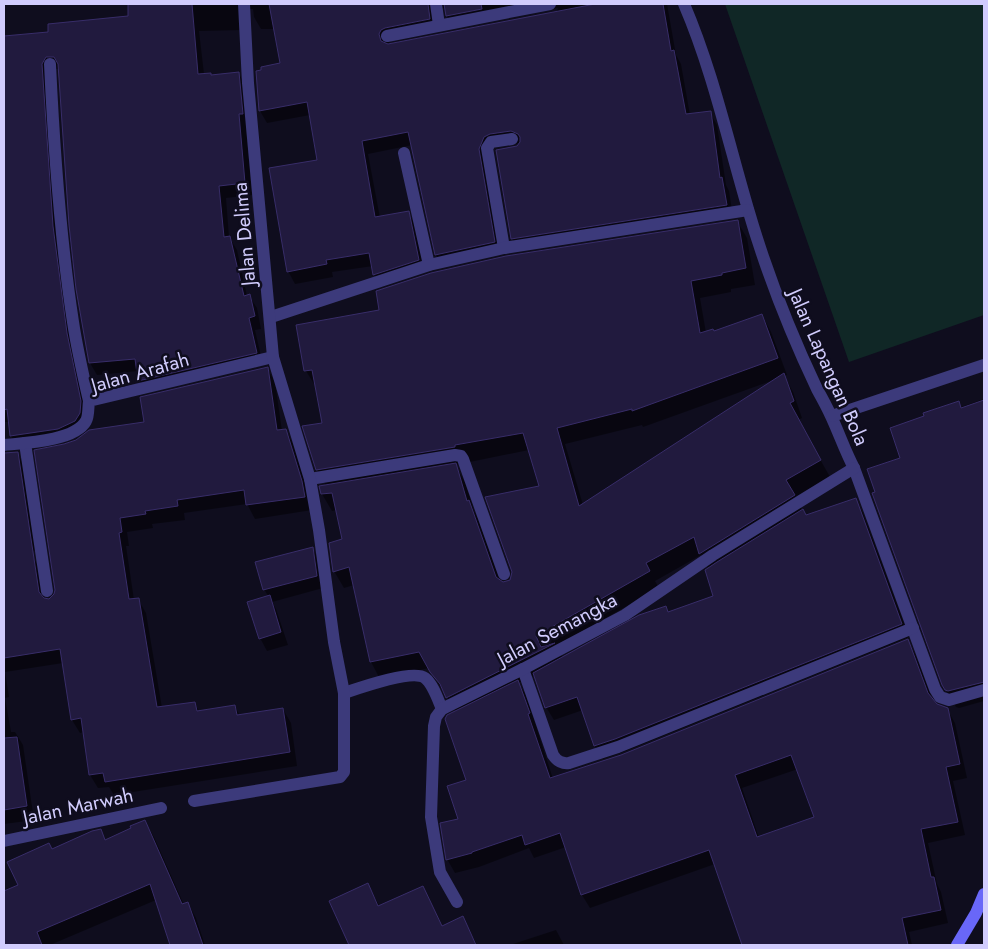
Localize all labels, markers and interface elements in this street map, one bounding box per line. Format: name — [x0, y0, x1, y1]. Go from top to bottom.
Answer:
street label: Jalan Delima — [226, 181, 264, 290]
street label: Jalan Lapangan Bola — [780, 281, 876, 450]
street label: Jalan Arafah — [85, 345, 193, 401]
street label: Jalan Semangka — [490, 586, 622, 675]
street label: Jalan Marwah — [17, 781, 136, 833]

